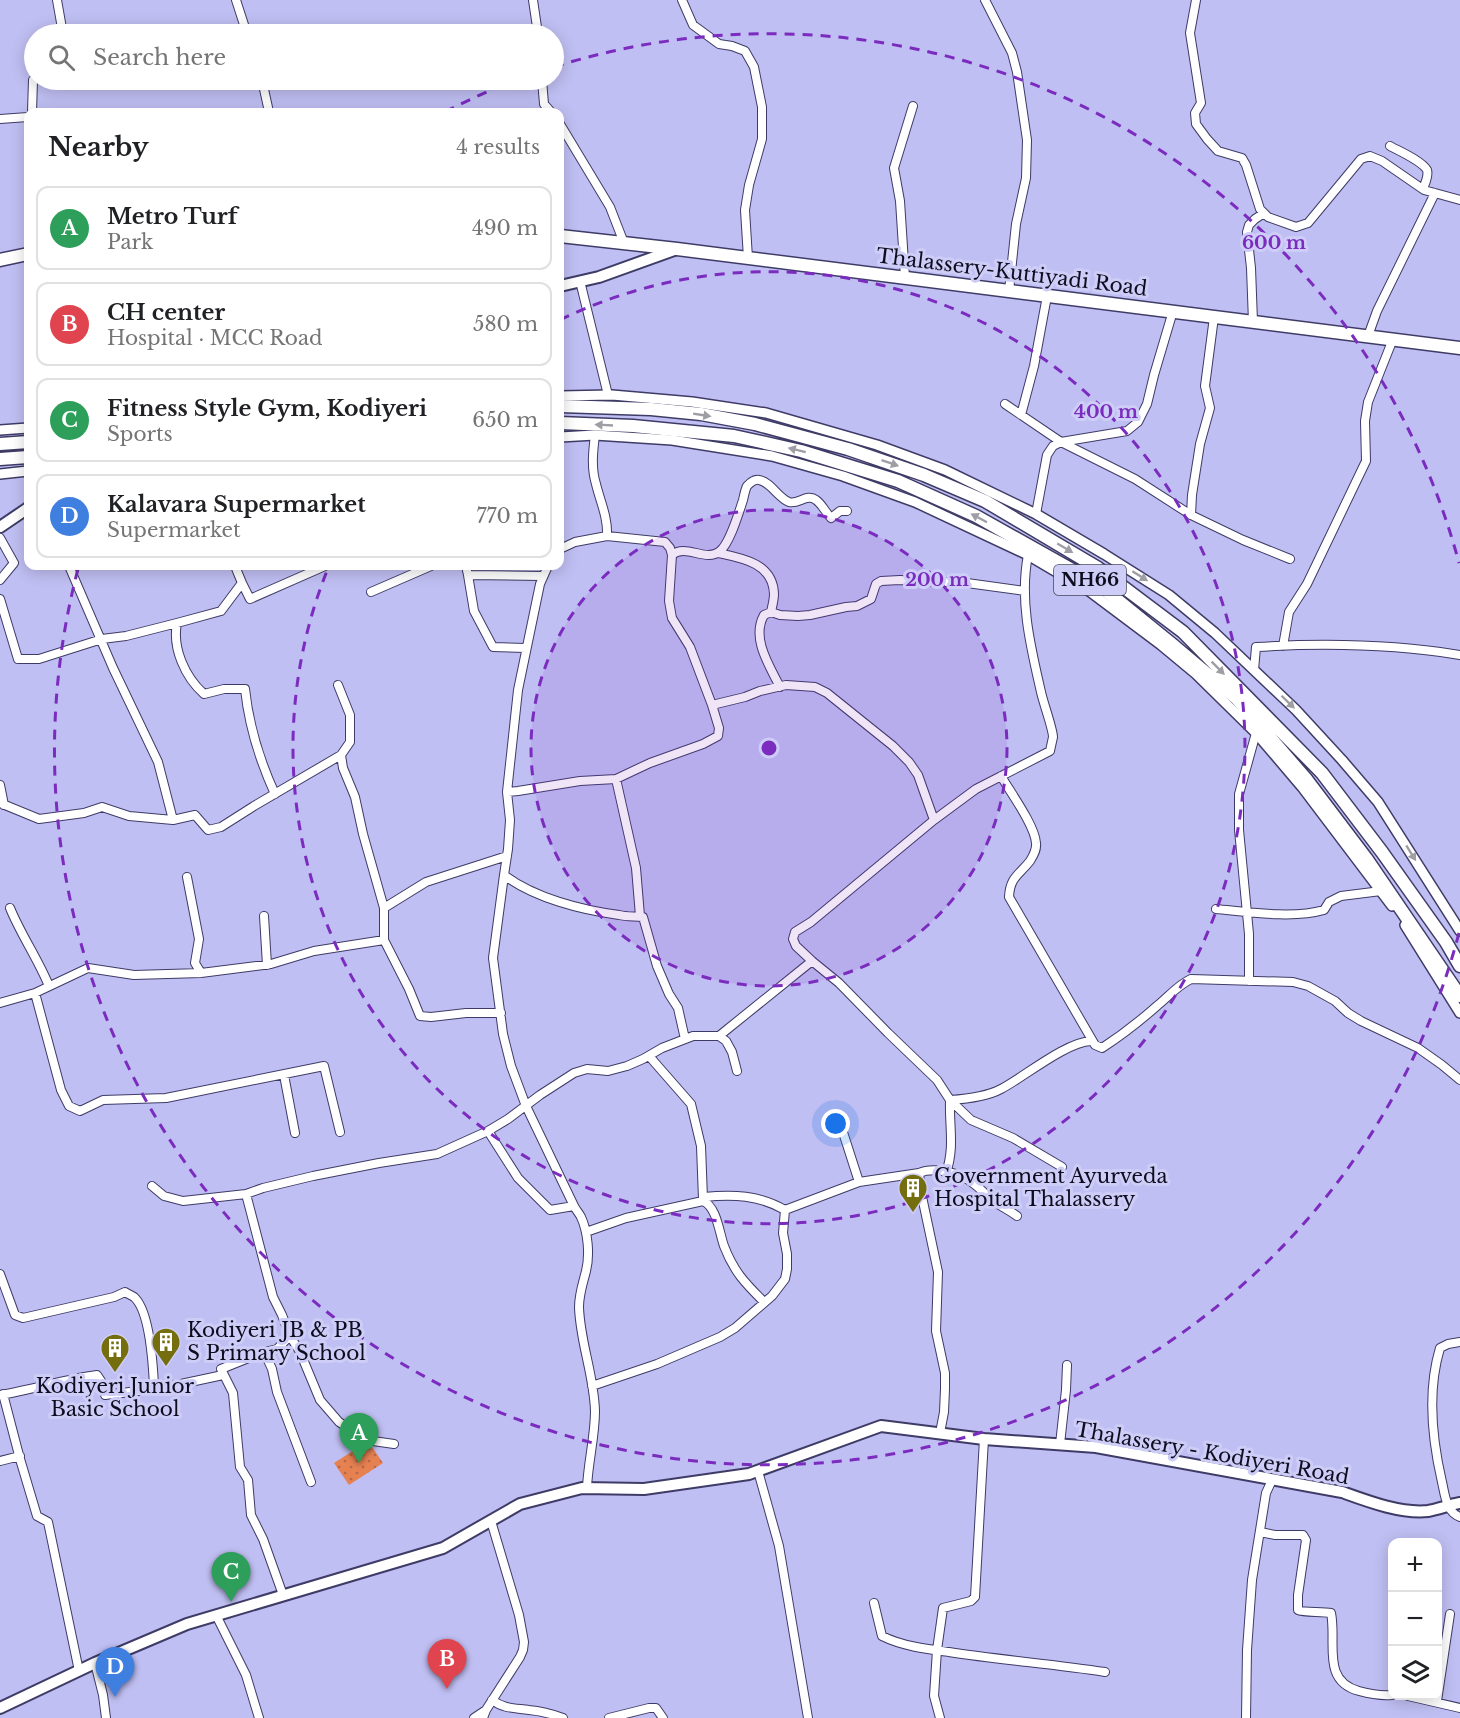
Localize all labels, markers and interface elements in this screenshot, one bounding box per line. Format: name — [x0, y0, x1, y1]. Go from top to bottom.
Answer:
search box — [24, 24, 564, 90]
icon: search — [45, 41, 78, 74]
text: Search here — [93, 44, 226, 71]
text: Nearby — [48, 131, 149, 163]
text: 4 results — [456, 135, 540, 159]
text: Metro Turf — [107, 203, 237, 230]
text: A — [61, 216, 78, 240]
text: 490 m — [472, 216, 538, 240]
text: Park — [107, 230, 153, 254]
text: 600 m — [1242, 232, 1306, 254]
street label: Thalassery-Kuttiyadi Road — [875, 243, 1149, 301]
text: CH center — [107, 299, 225, 326]
text: B — [62, 312, 77, 336]
text: 580 m — [473, 312, 538, 336]
text: Hospital · MCC Road — [107, 326, 322, 350]
text: Fitness Style Gym, Kodiyeri — [107, 395, 427, 422]
text: 400 m — [1074, 401, 1138, 423]
text: C — [61, 408, 78, 432]
text: 650 m — [472, 408, 538, 432]
one-way arrow — [692, 410, 711, 419]
one-way arrow — [594, 420, 613, 429]
text: Sports — [107, 422, 173, 446]
one-way arrow — [787, 444, 806, 454]
one-way arrow — [881, 459, 899, 469]
text: Kalavara Supermarket — [107, 491, 366, 518]
text: D — [60, 504, 79, 528]
text: 770 m — [476, 504, 538, 528]
one-way arrow — [970, 513, 987, 523]
text: Supermarket — [107, 518, 241, 542]
one-way arrow — [1057, 543, 1074, 553]
road number: NH66 — [1054, 565, 1126, 595]
text: 200 m — [905, 569, 969, 591]
one-way arrow — [1132, 571, 1148, 582]
one-way arrow — [1211, 660, 1225, 674]
one-way arrow — [1280, 695, 1294, 709]
centre of rings — [759, 738, 779, 758]
one-way arrow — [1405, 845, 1416, 861]
your location — [821, 1109, 850, 1138]
place label: Government Ayurveda Hospital Thalassery — [934, 1164, 1168, 1211]
building icon: Government Ayurveda Hospital Thalassery — [897, 1172, 929, 1214]
place label: Kodiyeri JB & PB S Primary School — [187, 1318, 366, 1365]
building icon: Kodiyeri JB & PB S Primary School — [150, 1326, 182, 1368]
building icon: Kodiyeri Junior Basic School — [99, 1332, 131, 1374]
place label: Kodiyeri Junior Basic School — [36, 1374, 195, 1421]
pin: A — [340, 1414, 378, 1463]
street label: Thalassery - Kodiyeri Road — [1073, 1417, 1351, 1489]
map controls — [1388, 1538, 1442, 1700]
button: + — [1388, 1538, 1442, 1592]
pin: C — [212, 1552, 250, 1602]
button: − — [1388, 1592, 1442, 1646]
pin: B — [428, 1640, 466, 1689]
button: layers — [1388, 1646, 1442, 1700]
pin: D — [96, 1648, 134, 1697]

